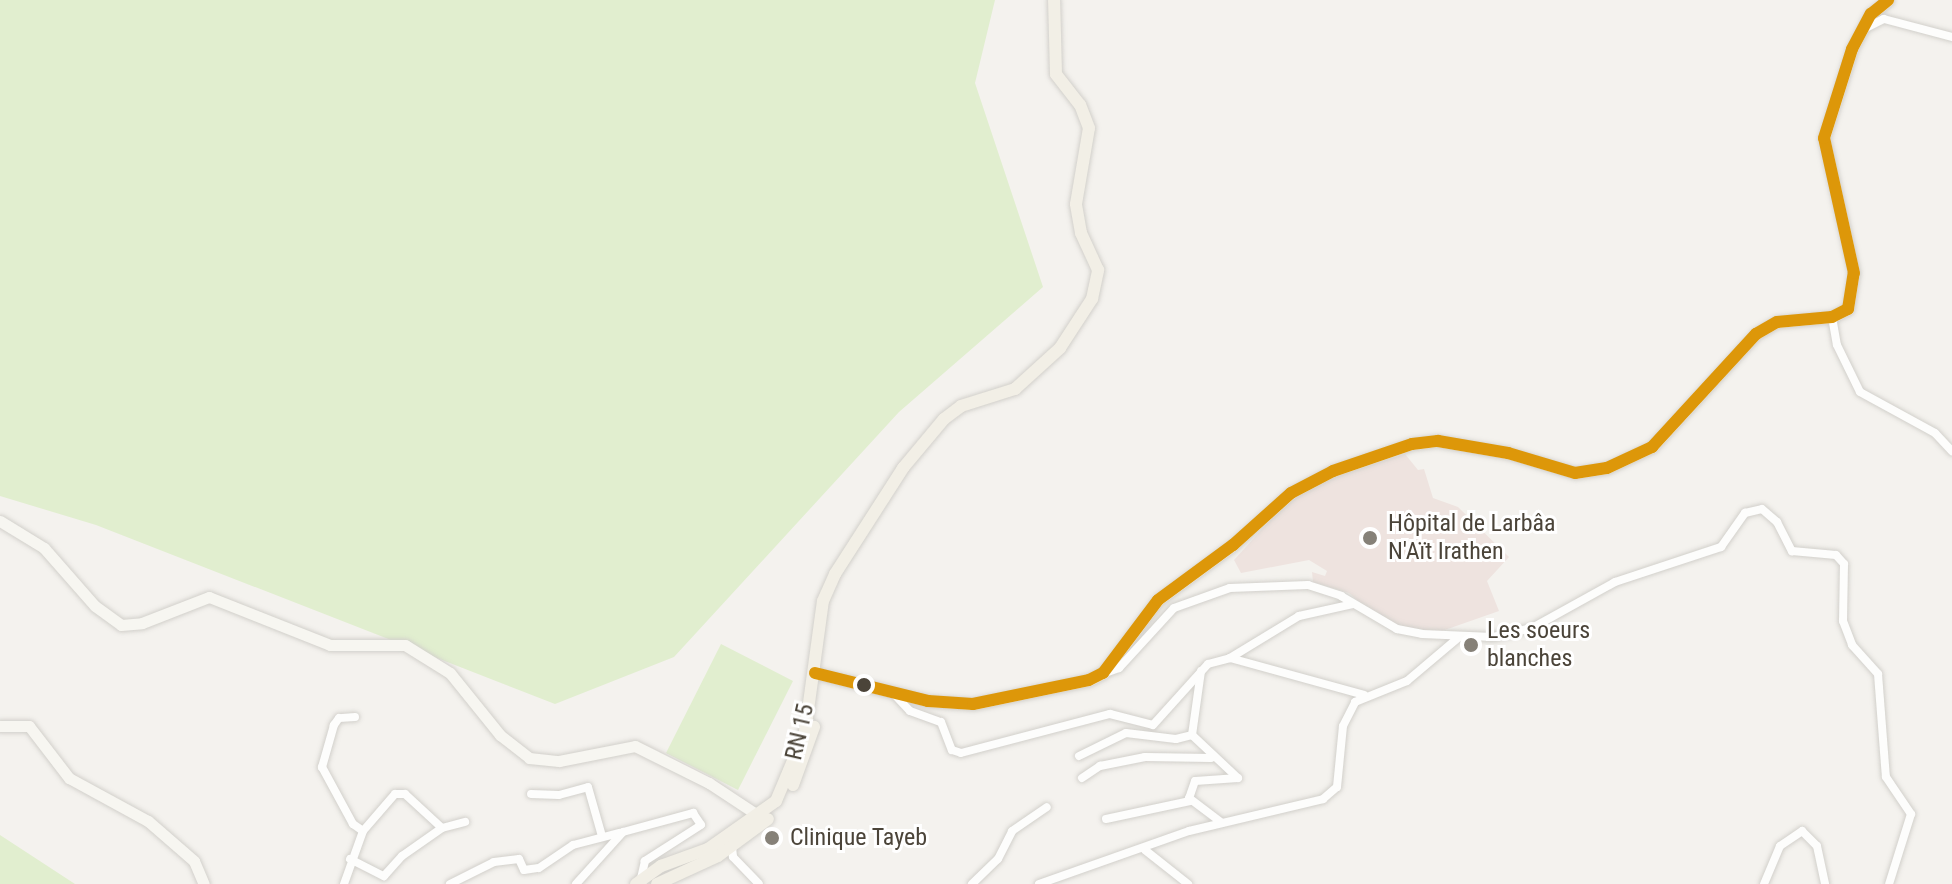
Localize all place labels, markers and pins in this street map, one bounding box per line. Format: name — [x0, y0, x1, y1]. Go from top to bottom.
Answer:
place label: Hôpital de Larbâa N'Aït Irathen — [1388, 510, 1556, 566]
marker: Hôpital de Larbâa N'Aït Irathen — [1359, 527, 1381, 549]
place label: Les soeurs blanches — [1487, 617, 1590, 673]
marker: Les soeurs blanches — [1462, 636, 1480, 654]
unlabelled marker — [856, 677, 872, 693]
place label: Clinique Tayeb — [790, 824, 928, 852]
marker: Clinique Tayeb — [761, 827, 783, 849]

